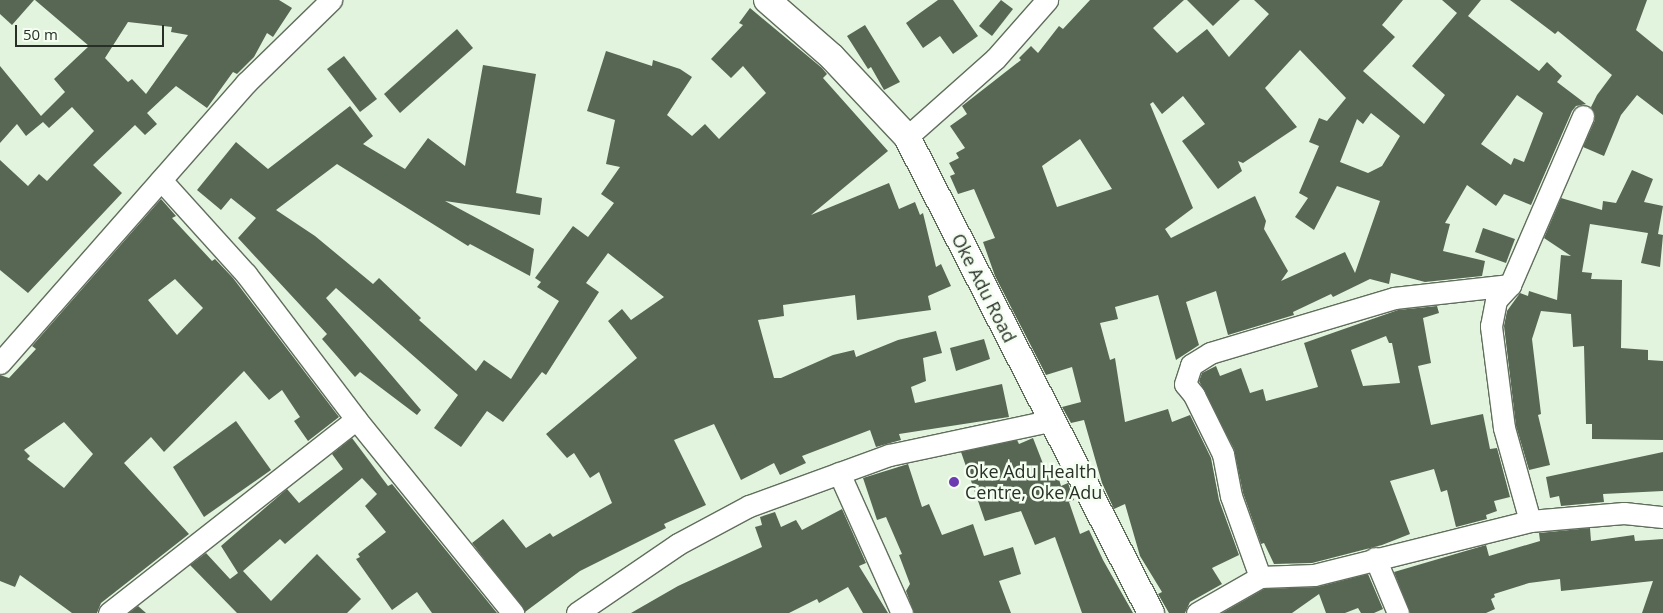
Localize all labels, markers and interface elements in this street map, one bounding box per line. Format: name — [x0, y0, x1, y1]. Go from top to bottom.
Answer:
scale bar — [18, 15, 166, 47]
text: 50 m — [23, 24, 58, 44]
street label: Oke Adu Road — [947, 230, 1021, 346]
place label: Oke Adu Health Centre, Oke Adu — [965, 461, 1102, 504]
marker: Oke Adu Health Centre, Oke Adu — [947, 475, 961, 489]

